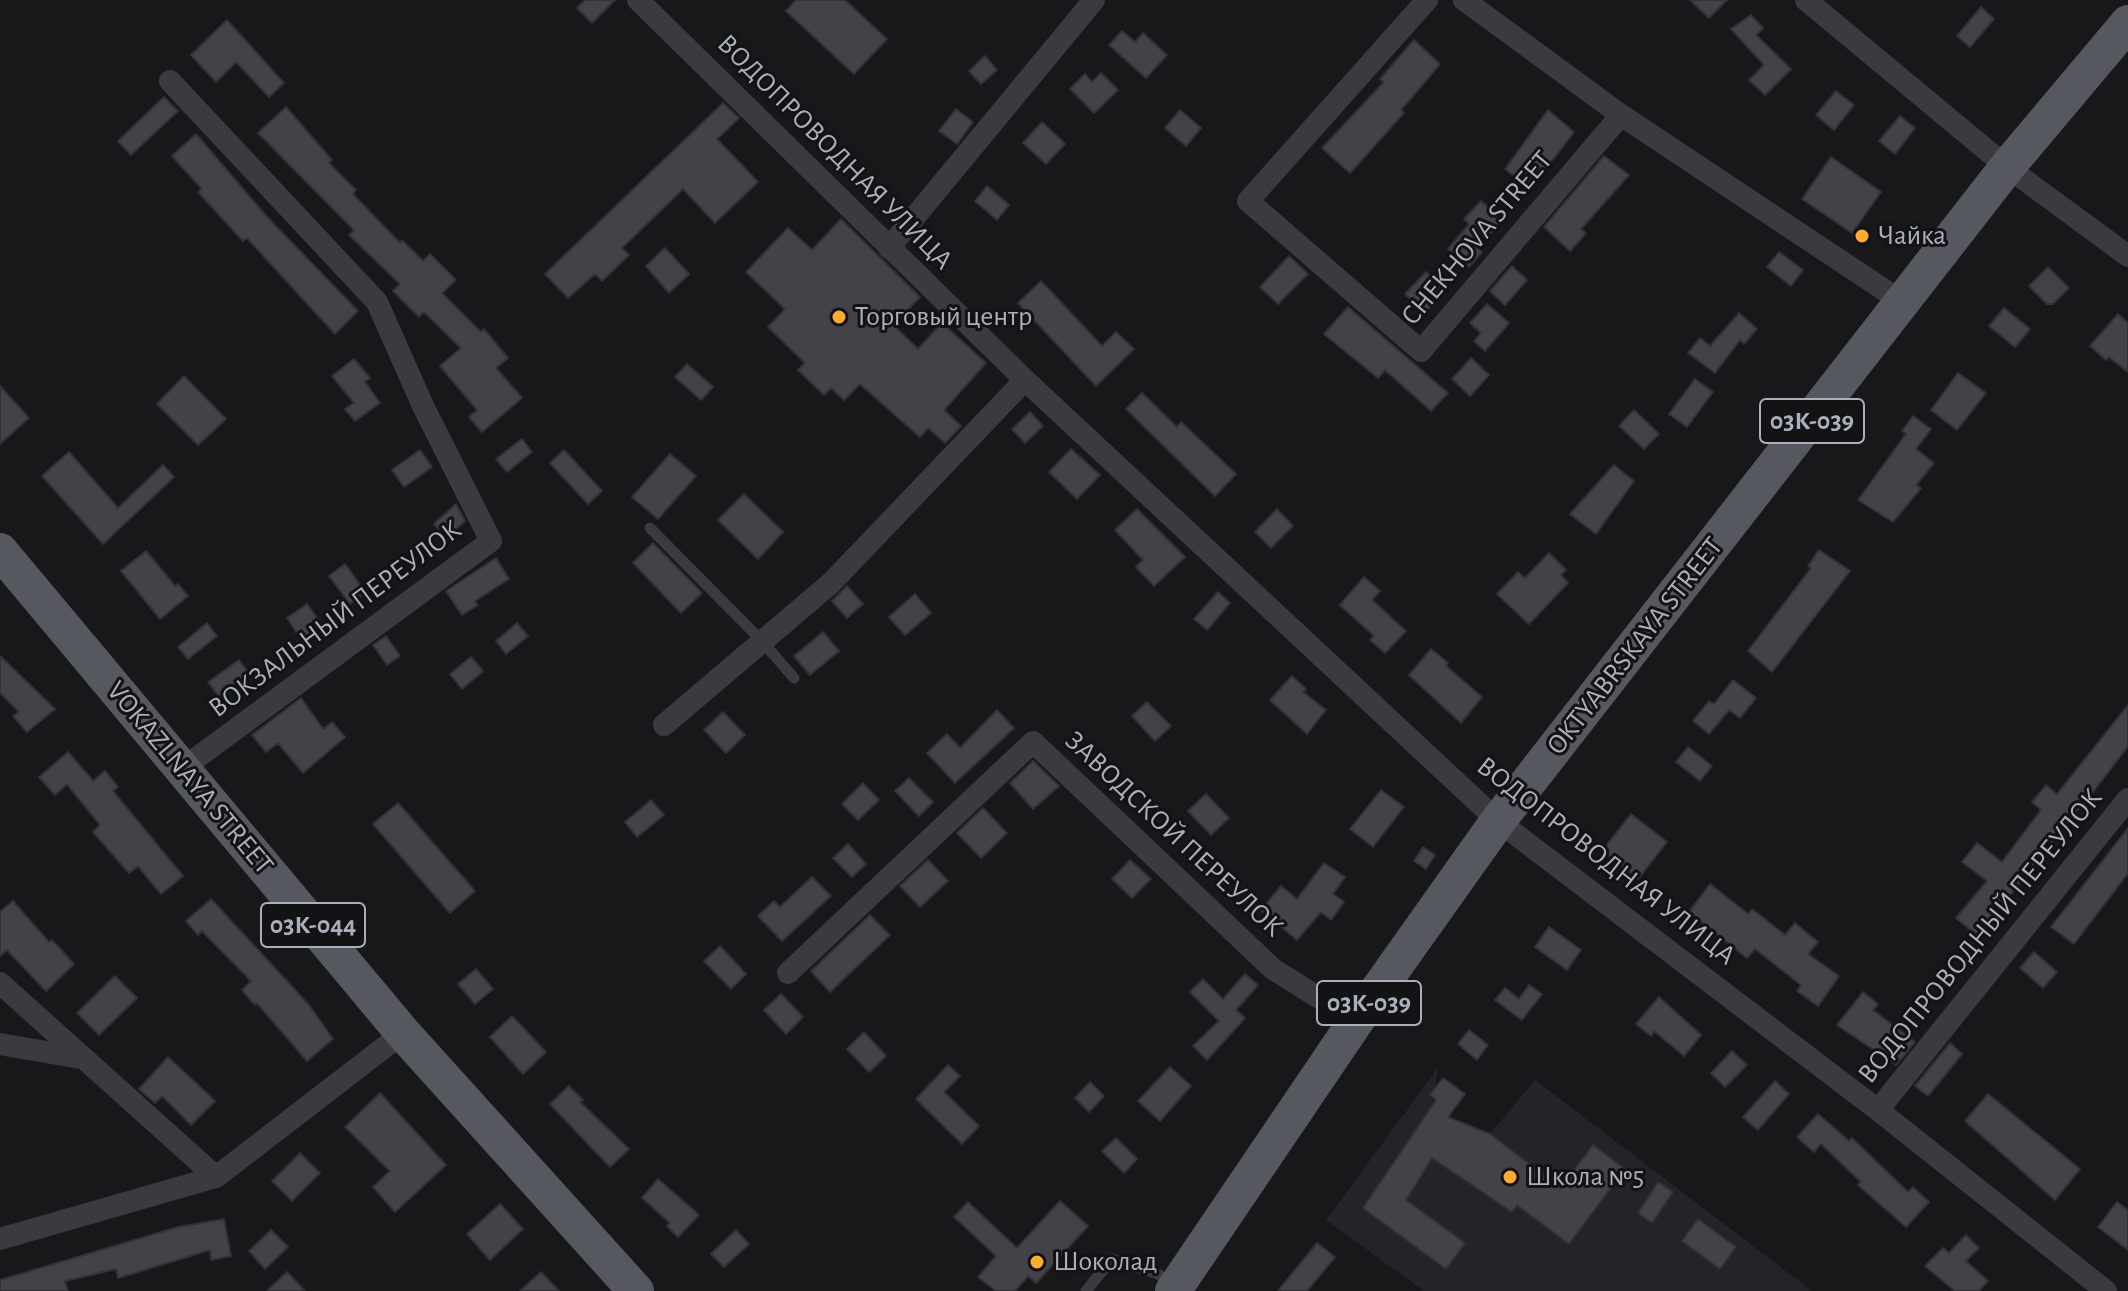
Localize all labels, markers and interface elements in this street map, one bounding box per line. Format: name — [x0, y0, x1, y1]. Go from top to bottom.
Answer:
street label: ВОДОПРОВОДНАЯ УЛИЦА — [710, 27, 960, 277]
street label: CHEKHOVA STREET — [1394, 144, 1560, 332]
place label: Чайка — [1878, 219, 1946, 253]
marker: Чайка — [1853, 227, 1871, 245]
place label: Торговый центр — [855, 300, 1032, 334]
marker: Торговый центр — [830, 308, 848, 326]
road number: 03К-039 — [1760, 399, 1864, 443]
street label: ВОКЗАЛЬНЫЙ ПЕРЕУЛОК — [202, 513, 468, 725]
street label: OKTYABRSKAYA STREET — [1540, 530, 1730, 762]
street label: VOKAZLNAYA STREET — [99, 675, 281, 881]
street label: ЗАВОДСКОЙ ПЕРЕУЛОК — [1058, 724, 1290, 944]
street label: ВОДОПРОВОДНАЯ УЛИЦА — [1470, 749, 1742, 973]
street label: ВОДОПРОВОДНЫЙ ПЕРЕУЛОК — [1851, 782, 2109, 1090]
road number: 03К-044 — [261, 903, 365, 947]
road number: 03К-039 — [1317, 981, 1421, 1025]
place label: Школа №5 — [1526, 1160, 1644, 1194]
marker: Школа №5 — [1501, 1168, 1519, 1186]
place label: Шоколад — [1053, 1245, 1157, 1279]
marker: Шоколад — [1028, 1253, 1046, 1271]

